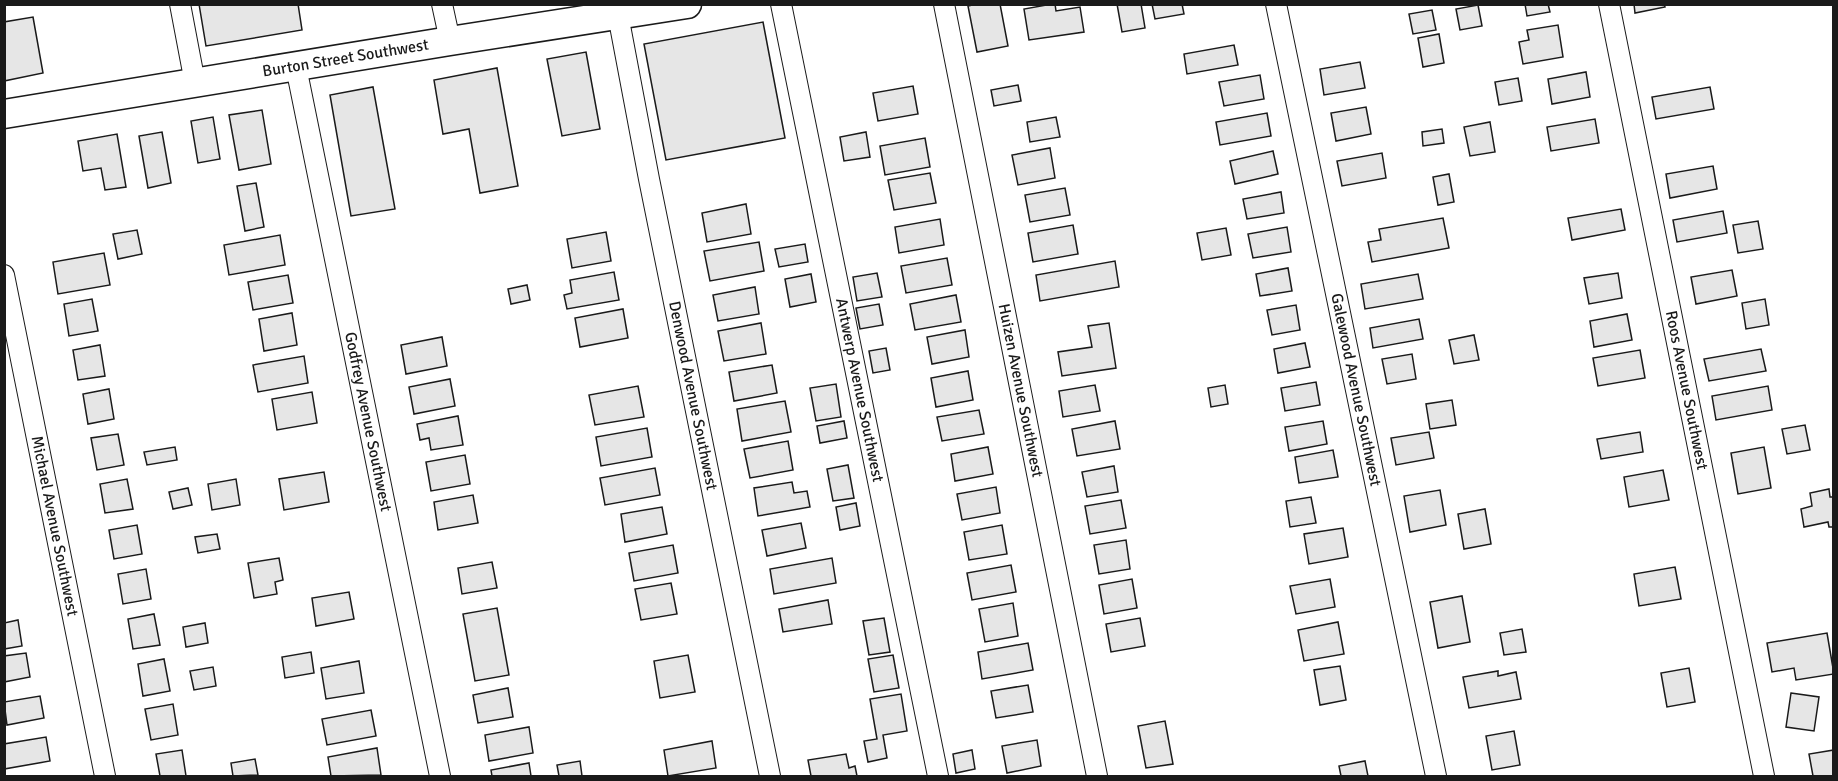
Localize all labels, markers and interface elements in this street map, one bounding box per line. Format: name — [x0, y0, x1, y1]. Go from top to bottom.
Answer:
street label: Burton Street Southwest — [261, 35, 430, 82]
street label: Galewood Avenue Southwest — [1326, 292, 1386, 488]
street label: Antwerp Avenue Southwest — [831, 296, 888, 484]
street label: Denwood Avenue Southwest — [664, 299, 722, 492]
street label: Huizen Avenue Southwest — [994, 302, 1048, 479]
street label: Roos Avenue Southwest — [1661, 309, 1712, 472]
street label: Godfrey Avenue Southwest — [340, 330, 396, 514]
street label: Michael Avenue Southwest — [27, 434, 83, 618]

